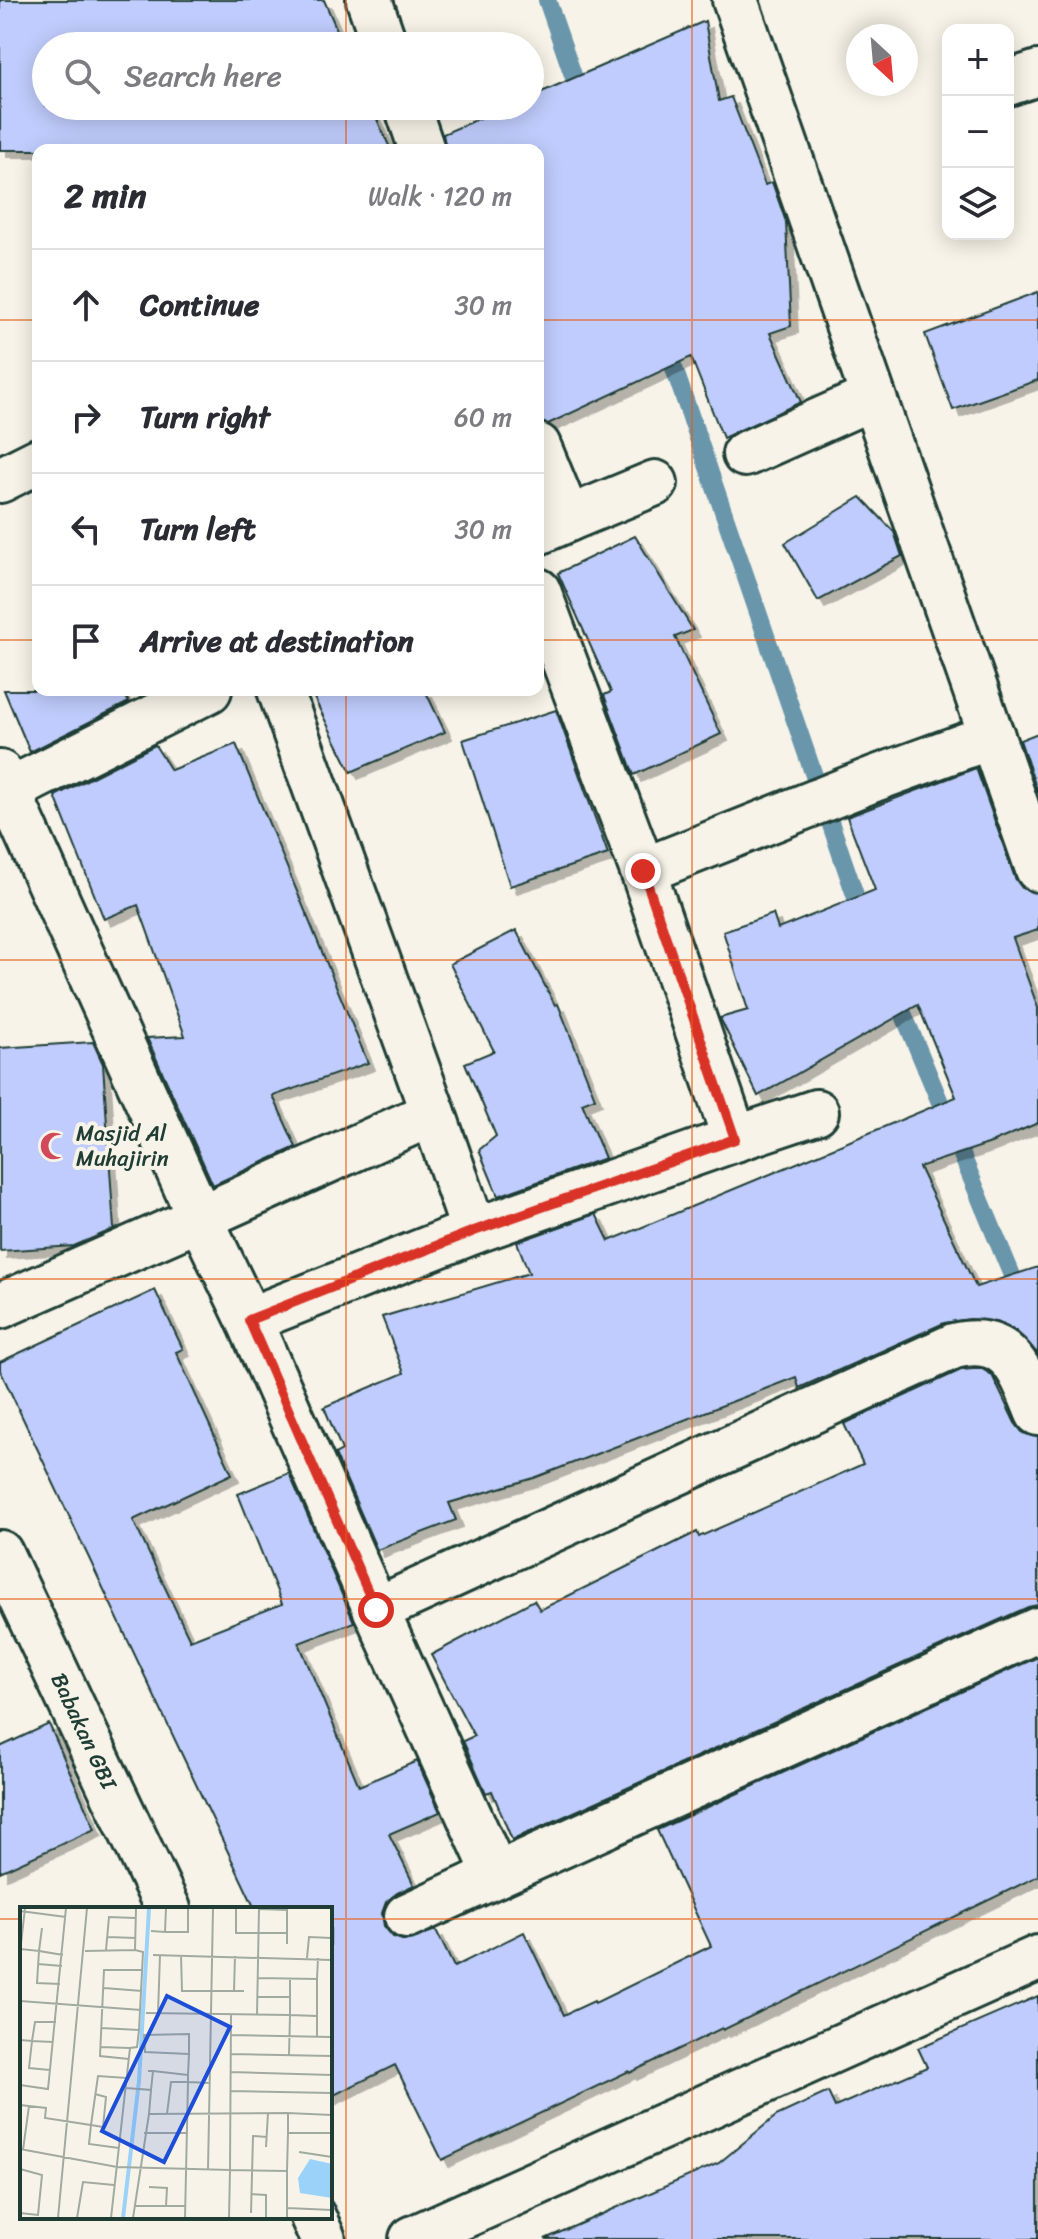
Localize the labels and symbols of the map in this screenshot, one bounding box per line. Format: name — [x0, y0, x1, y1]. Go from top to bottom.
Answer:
north arrow — [846, 24, 918, 96]
route end — [625, 853, 661, 889]
place label: Masjid Al Muhajirin — [76, 1114, 169, 1178]
mosque icon: Masjid Al Muhajirin — [39, 1131, 69, 1161]
route start — [358, 1592, 394, 1628]
street label: Babakan GBI — [40, 1666, 129, 1797]
inset map — [20, 1907, 332, 2219]

